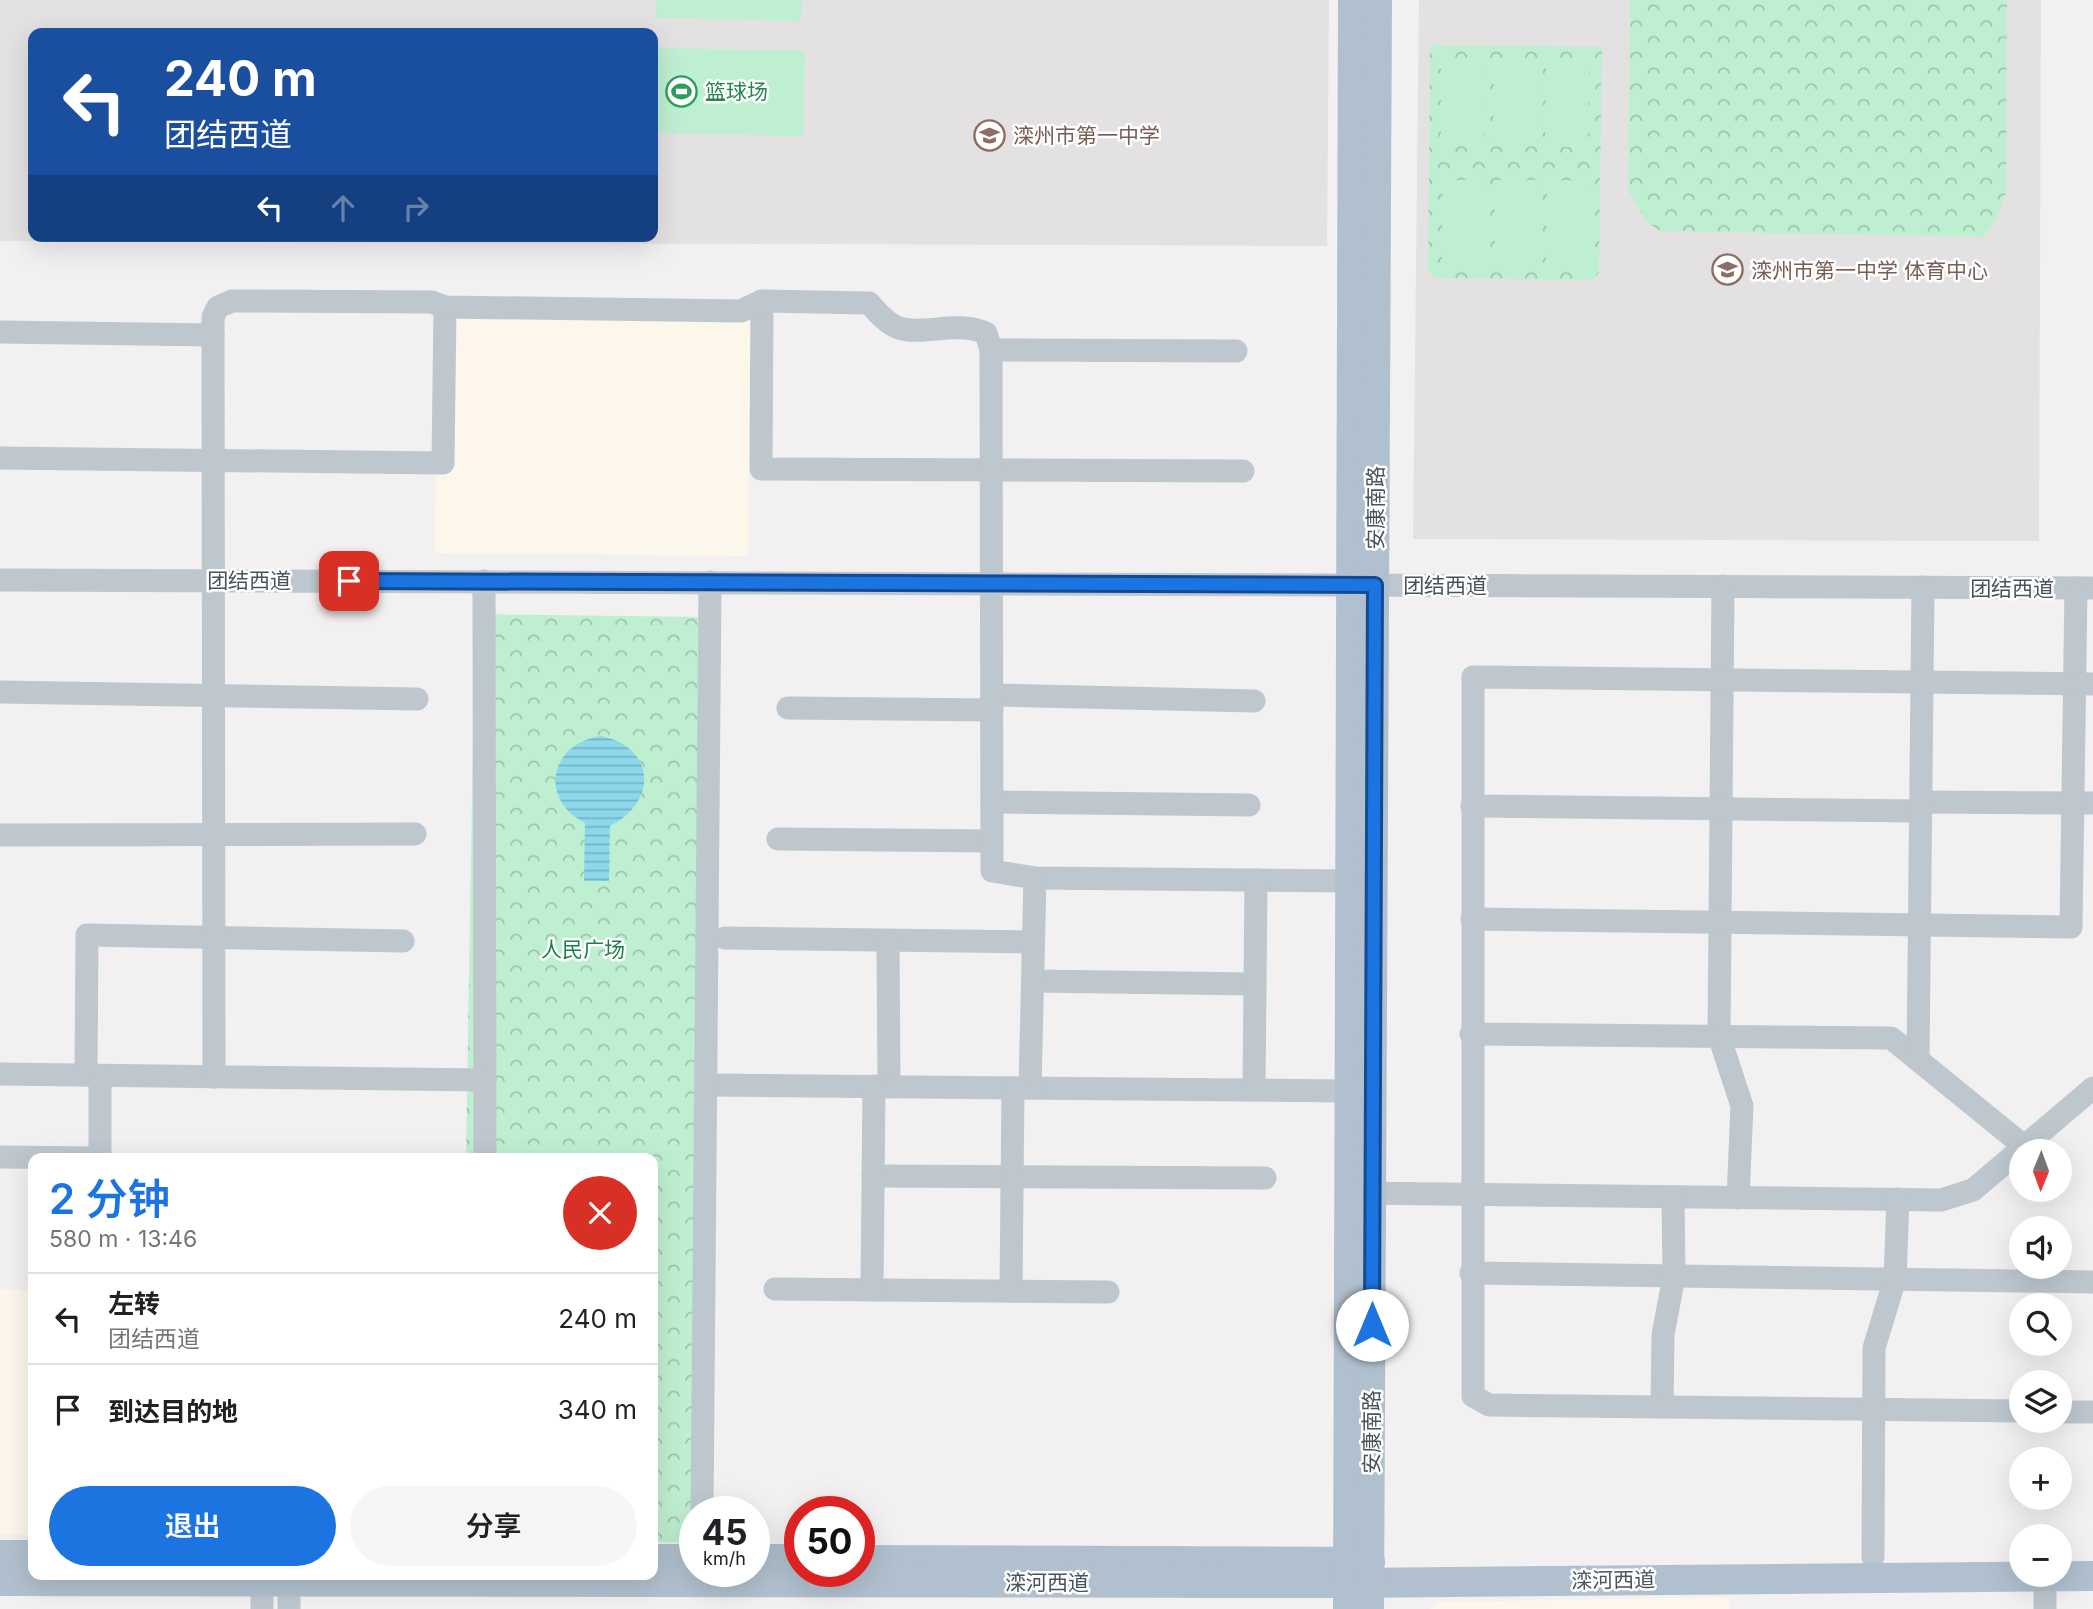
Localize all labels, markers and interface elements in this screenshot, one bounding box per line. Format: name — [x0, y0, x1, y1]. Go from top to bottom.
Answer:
text: 240 m — [164, 49, 317, 108]
icon: left — [49, 56, 140, 147]
sports icon: 篮球场 — [665, 74, 699, 108]
place label: 篮球场 — [705, 79, 768, 104]
text: 团结西道 — [164, 115, 292, 154]
school or university icon: 滦州市第一中学 — [973, 118, 1007, 152]
place label: 滦州市第一中学 — [1013, 123, 1160, 148]
icon: left — [251, 189, 289, 227]
icon: ahead — [324, 189, 362, 227]
icon: right — [397, 189, 435, 227]
school or university icon: 滦州市第一中学 体育中心 — [1711, 253, 1745, 287]
place label: 滦州市第一中学 体育中心 — [1751, 258, 1988, 283]
street label: 安康南路 — [1363, 466, 1388, 550]
pin — [319, 551, 379, 611]
icon: arrive — [330, 562, 368, 600]
street label: 团结西道 — [207, 568, 291, 593]
street label: 团结西道 — [1403, 573, 1487, 598]
street label: 团结西道 — [1970, 576, 2054, 601]
park label: 人民广场 — [541, 937, 625, 962]
north arrow — [2009, 1139, 2072, 1202]
map controls — [2009, 1139, 2072, 1587]
text: 2 分钟 — [49, 1173, 170, 1224]
button: close — [563, 1176, 637, 1250]
button: sound — [2009, 1216, 2072, 1279]
text: 580 m · 13:46 — [49, 1225, 197, 1253]
text: 左转 — [108, 1288, 160, 1319]
position arrow — [1335, 1288, 1409, 1362]
button: search — [2009, 1293, 2072, 1356]
icon: left — [49, 1300, 87, 1338]
text: 240 m — [558, 1303, 637, 1334]
text: 团结西道 — [108, 1325, 200, 1353]
button: layers — [2009, 1370, 2072, 1433]
street label: 安康南路 — [1359, 1390, 1384, 1474]
icon: arrive — [49, 1391, 87, 1429]
text: 340 m — [558, 1394, 637, 1425]
text: 到达目的地 — [108, 1396, 238, 1427]
button: + — [2009, 1447, 2072, 1510]
button: 退出 — [49, 1486, 336, 1566]
button: 分享 — [350, 1486, 637, 1566]
speed limit sign: 50 — [784, 1496, 875, 1587]
text: 45 — [701, 1511, 748, 1553]
button: − — [2009, 1524, 2072, 1587]
text: km/h — [703, 1548, 746, 1569]
street label: 滦河西道 — [1571, 1567, 1655, 1593]
street label: 滦河西道 — [1005, 1570, 1089, 1595]

